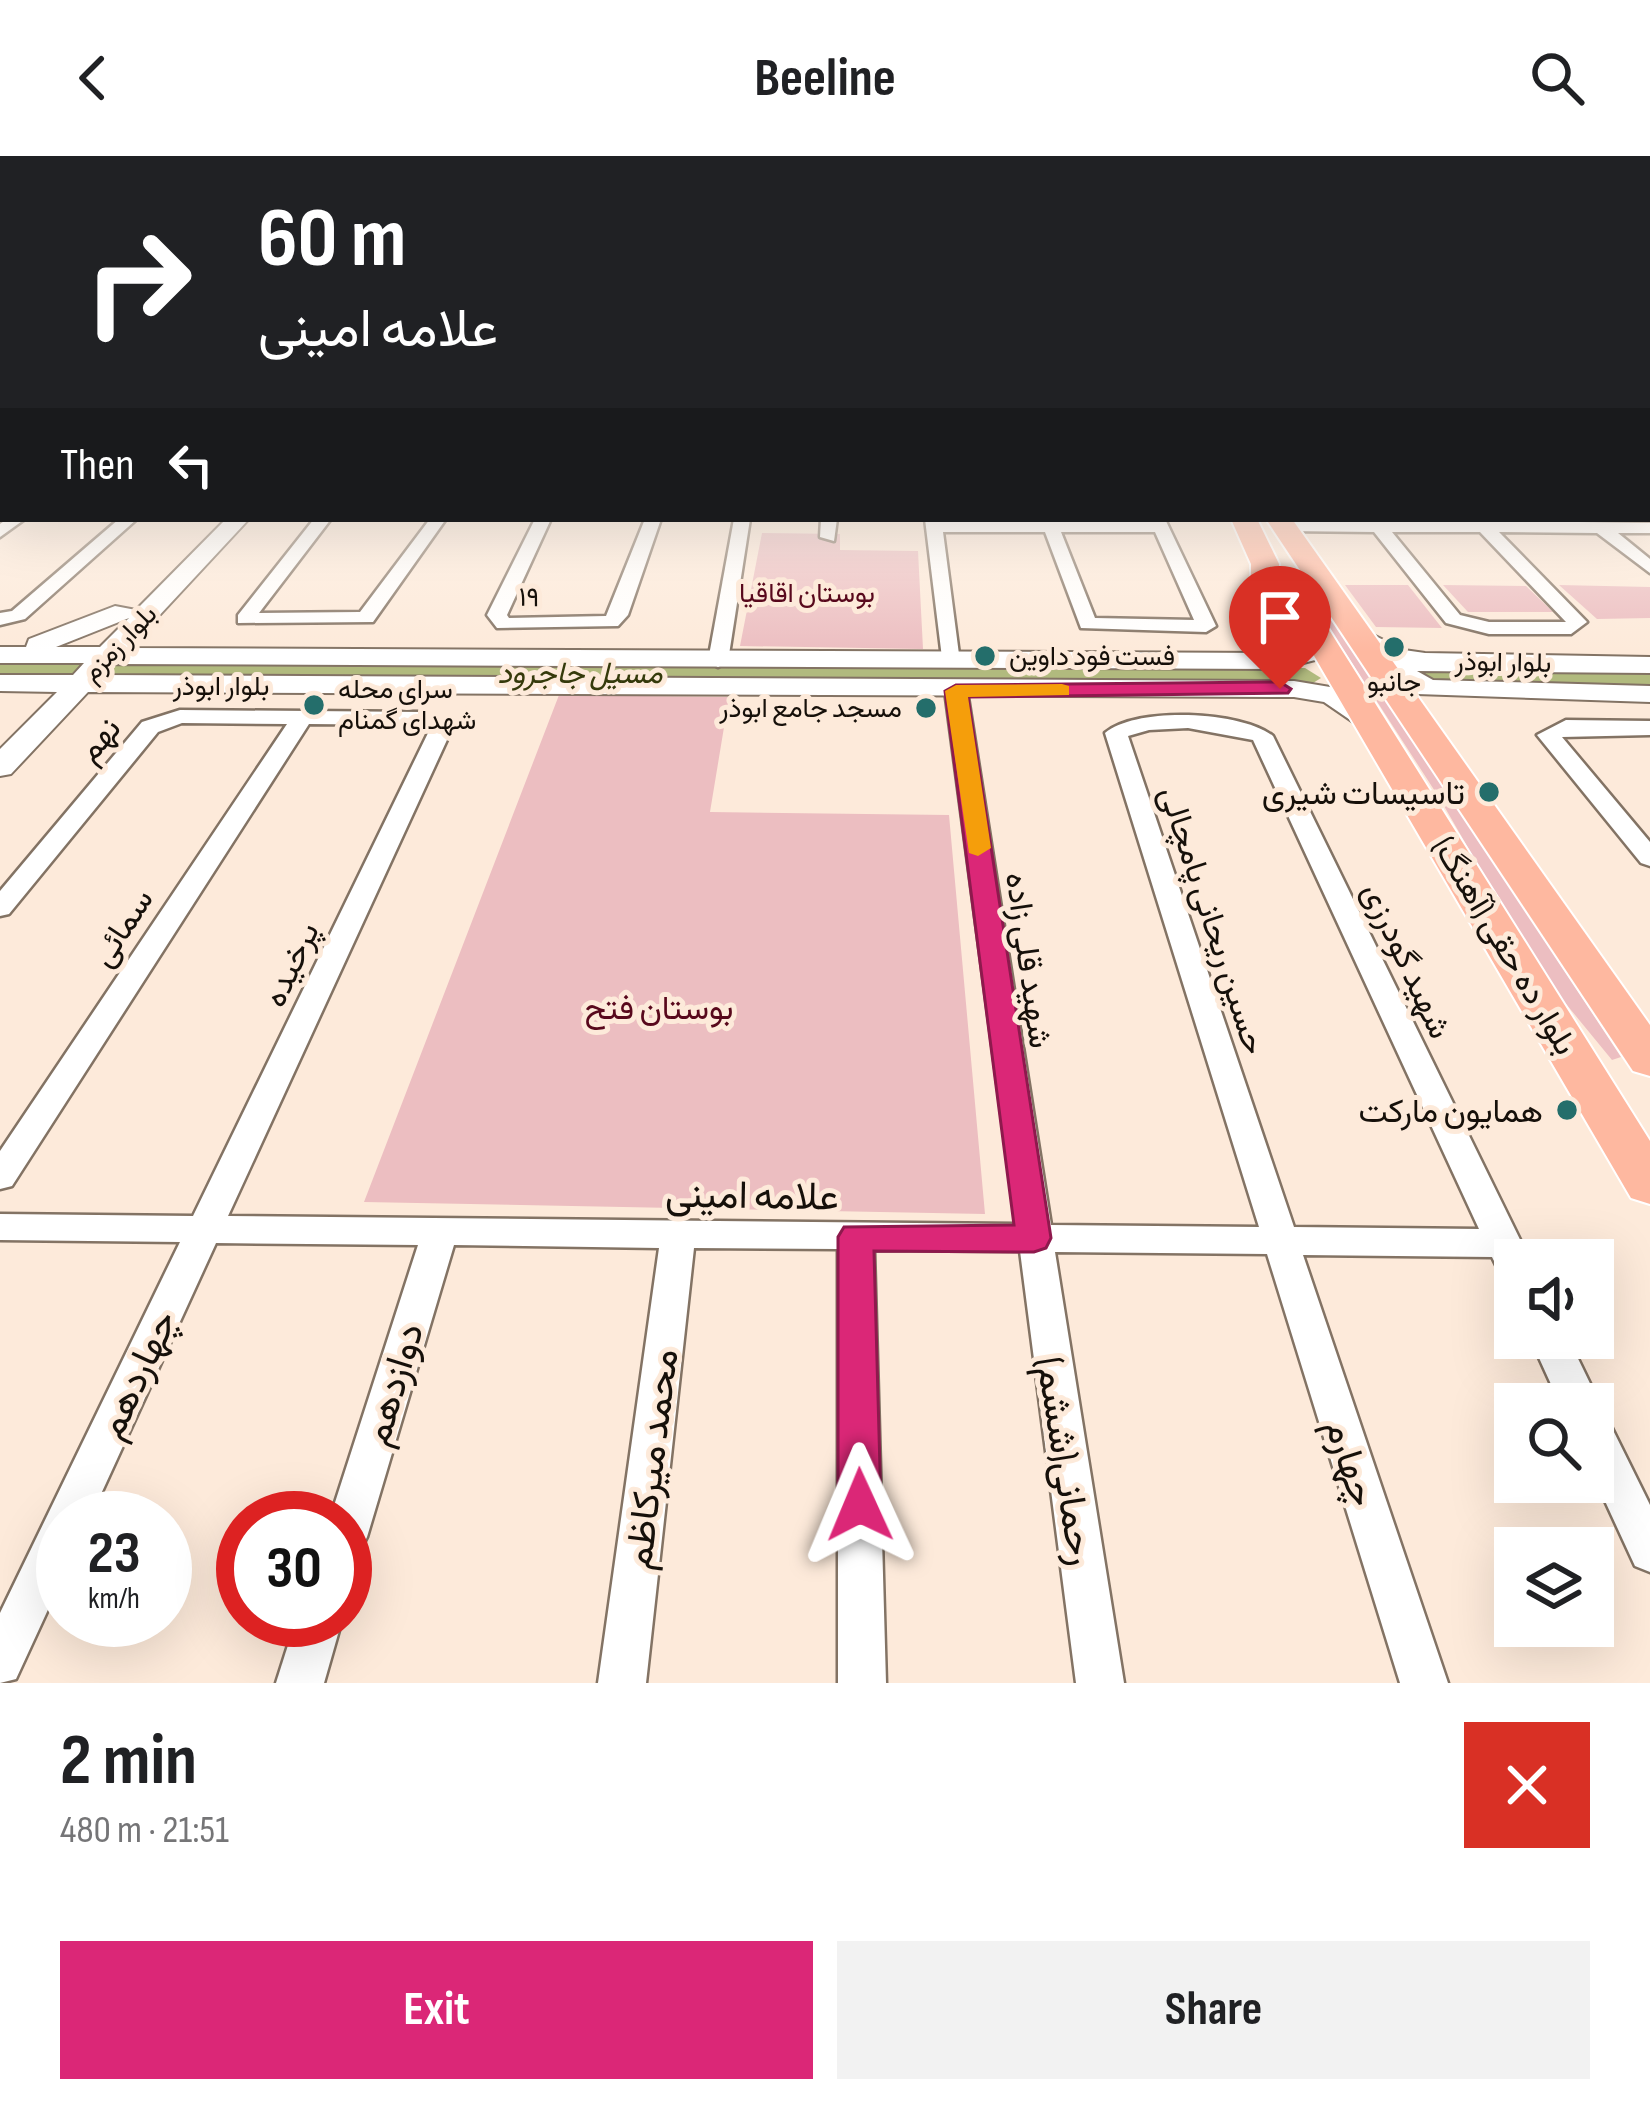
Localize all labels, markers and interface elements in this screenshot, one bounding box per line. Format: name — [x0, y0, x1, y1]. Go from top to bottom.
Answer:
icon: back — [60, 45, 126, 111]
icon: search — [1524, 45, 1590, 111]
text: Beeline — [754, 46, 896, 111]
text: 60 m — [258, 189, 406, 290]
icon: right — [60, 204, 216, 360]
text: علامه امینی — [258, 297, 498, 362]
icon: left — [158, 432, 224, 498]
text: Then — [60, 438, 134, 493]
pin — [1229, 566, 1331, 689]
park label: بوستان اقاقیا — [739, 578, 875, 610]
street label: ۱۹ — [518, 582, 540, 614]
icon: arrive — [1247, 584, 1313, 650]
street label: بلوار زمزم — [75, 599, 164, 689]
marker: جانبو — [1381, 634, 1407, 660]
place label: فست فود داوین — [1009, 641, 1175, 673]
marker: فست فود داوین — [972, 643, 998, 669]
street label: بلوار ابوذر — [1453, 646, 1552, 680]
water label: مسیل جاجرود — [498, 656, 663, 692]
place label: جانبو — [1367, 667, 1421, 699]
street label: بلوار ابوذر — [172, 671, 269, 703]
place label: سرای محله شهدای گمنام — [338, 674, 476, 737]
marker: سرای محله شهدای گمنام — [301, 692, 327, 718]
place label: مسجد جامع ابوذر — [718, 693, 902, 726]
marker: مسجد جامع ابوذر — [913, 695, 939, 721]
street label: نهم — [69, 710, 130, 771]
place label: تاسیسات شیری — [1262, 774, 1465, 814]
marker: تاسیسات شیری — [1476, 779, 1502, 805]
street label: حسین ریحانی پامچالی — [1149, 782, 1274, 1060]
street label: بلوار ده حقی (آهنگ) — [1423, 830, 1585, 1063]
street label: شهید قلی زاده — [996, 870, 1060, 1051]
street label: شهید گودرزی — [1353, 876, 1460, 1045]
street label: سمائی — [83, 882, 163, 975]
street label: پرخیده — [255, 916, 330, 1014]
park label: بوستان فتح — [585, 989, 733, 1030]
place label: همایون مارکت — [1358, 1092, 1543, 1132]
marker: همایون مارکت — [1554, 1097, 1580, 1123]
street label: علامه امینی — [665, 1171, 839, 1222]
map controls — [1494, 1239, 1614, 1647]
button: sound — [1494, 1239, 1614, 1359]
street label: چهاردهم — [88, 1303, 189, 1447]
street label: دوازدهم — [354, 1318, 435, 1452]
street label: محمد میرکاظم — [616, 1346, 689, 1572]
street label: رحمانی(ششم) — [1025, 1354, 1104, 1569]
button: search — [1494, 1383, 1614, 1503]
street label: چهارم — [1313, 1413, 1386, 1513]
position arrow — [797, 1442, 923, 1568]
speed limit sign: 30 — [216, 1491, 372, 1647]
text: 23 — [87, 1518, 141, 1590]
button: layers — [1494, 1527, 1614, 1647]
text: km/h — [88, 1581, 140, 1617]
text: 2 min — [60, 1718, 197, 1805]
button: close — [1464, 1722, 1590, 1848]
text: 480 m · 21:51 — [60, 1807, 229, 1854]
button: Exit — [60, 1941, 813, 2079]
button: Share — [837, 1941, 1590, 2079]

